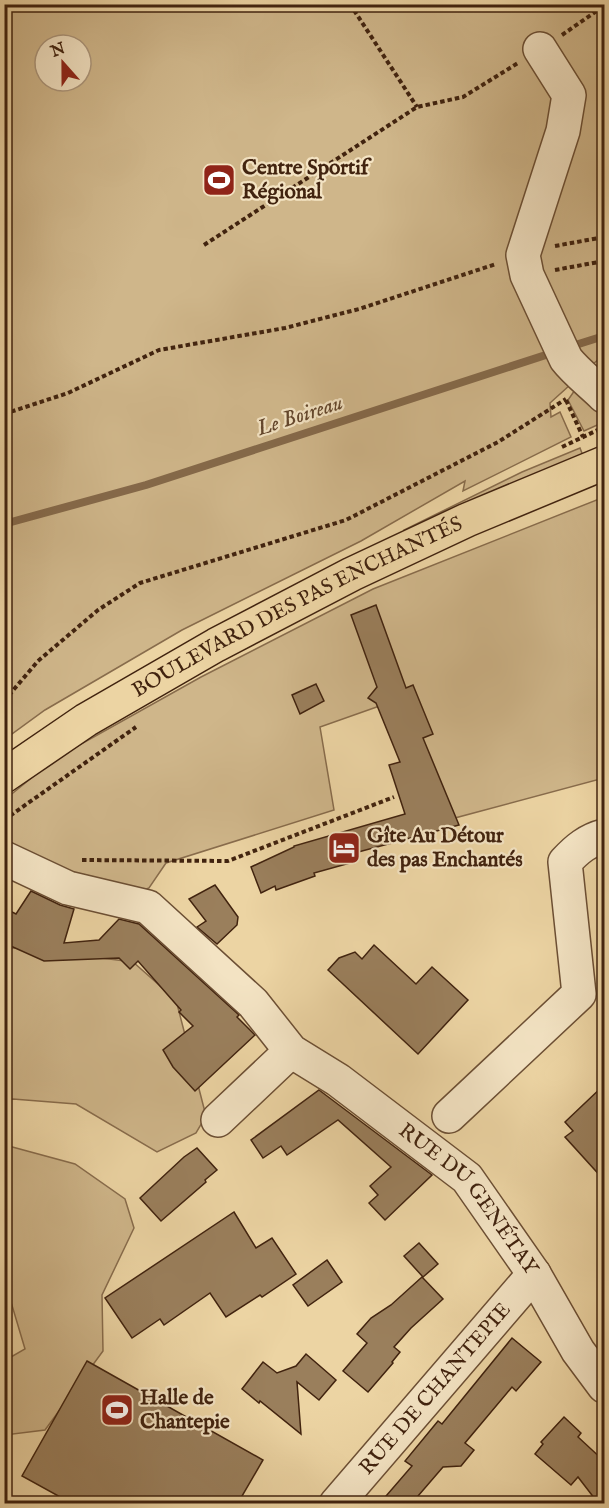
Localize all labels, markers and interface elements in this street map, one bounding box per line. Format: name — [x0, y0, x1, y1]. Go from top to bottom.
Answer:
north arrow — [33, 33, 93, 93]
text: N — [47, 39, 69, 63]
place label: Centre Sportif Régional — [242, 155, 372, 206]
sports icon: Centre Sportif Régional — [201, 162, 237, 198]
water label: Le Boireau — [252, 389, 347, 443]
street label: BOULEVARD DES PAS ENCHANTÉS — [127, 511, 467, 704]
place label: Gîte Au Détour des pas Enchantés — [367, 823, 523, 874]
hotel icon: Gîte Au Détour des pas Enchantés — [326, 830, 362, 866]
street label: RUE DU GENÉTAY — [393, 1117, 545, 1282]
street label: RUE DE CHANTEPIE — [354, 1297, 517, 1481]
place label: Halle de Chantepie — [140, 1385, 230, 1436]
sports icon: Halle de Chantepie — [99, 1392, 135, 1428]

